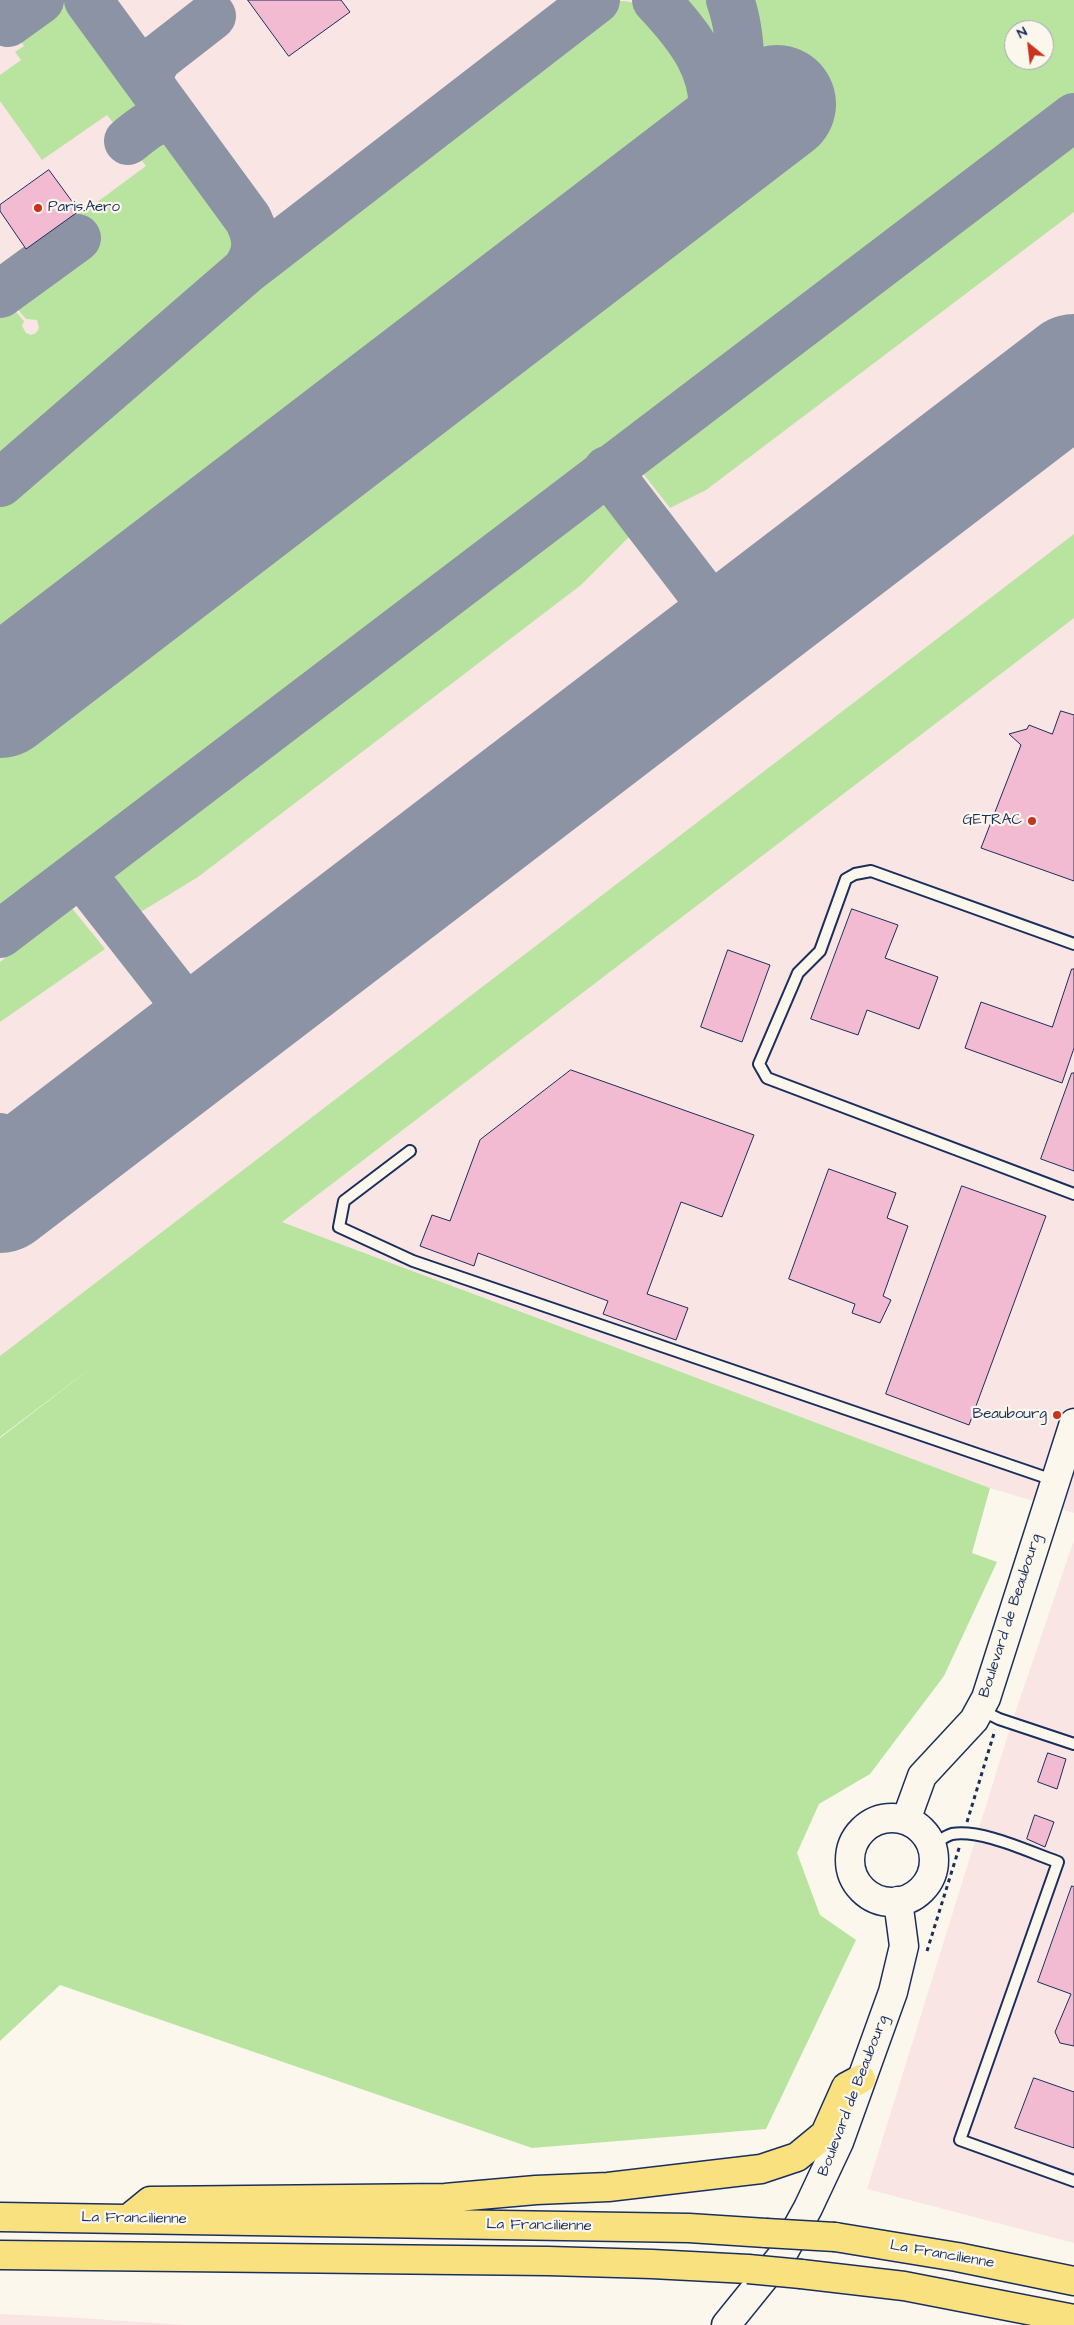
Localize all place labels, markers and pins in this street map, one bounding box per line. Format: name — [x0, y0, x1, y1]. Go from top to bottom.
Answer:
place label: Paris.Aero — [48, 199, 120, 217]
marker: Paris.Aero — [32, 202, 44, 214]
place label: GETRAC — [962, 812, 1022, 830]
marker: GETRAC — [1026, 815, 1038, 827]
place label: Beaubourg — [972, 1406, 1047, 1424]
marker: Beaubourg — [1051, 1409, 1063, 1421]

